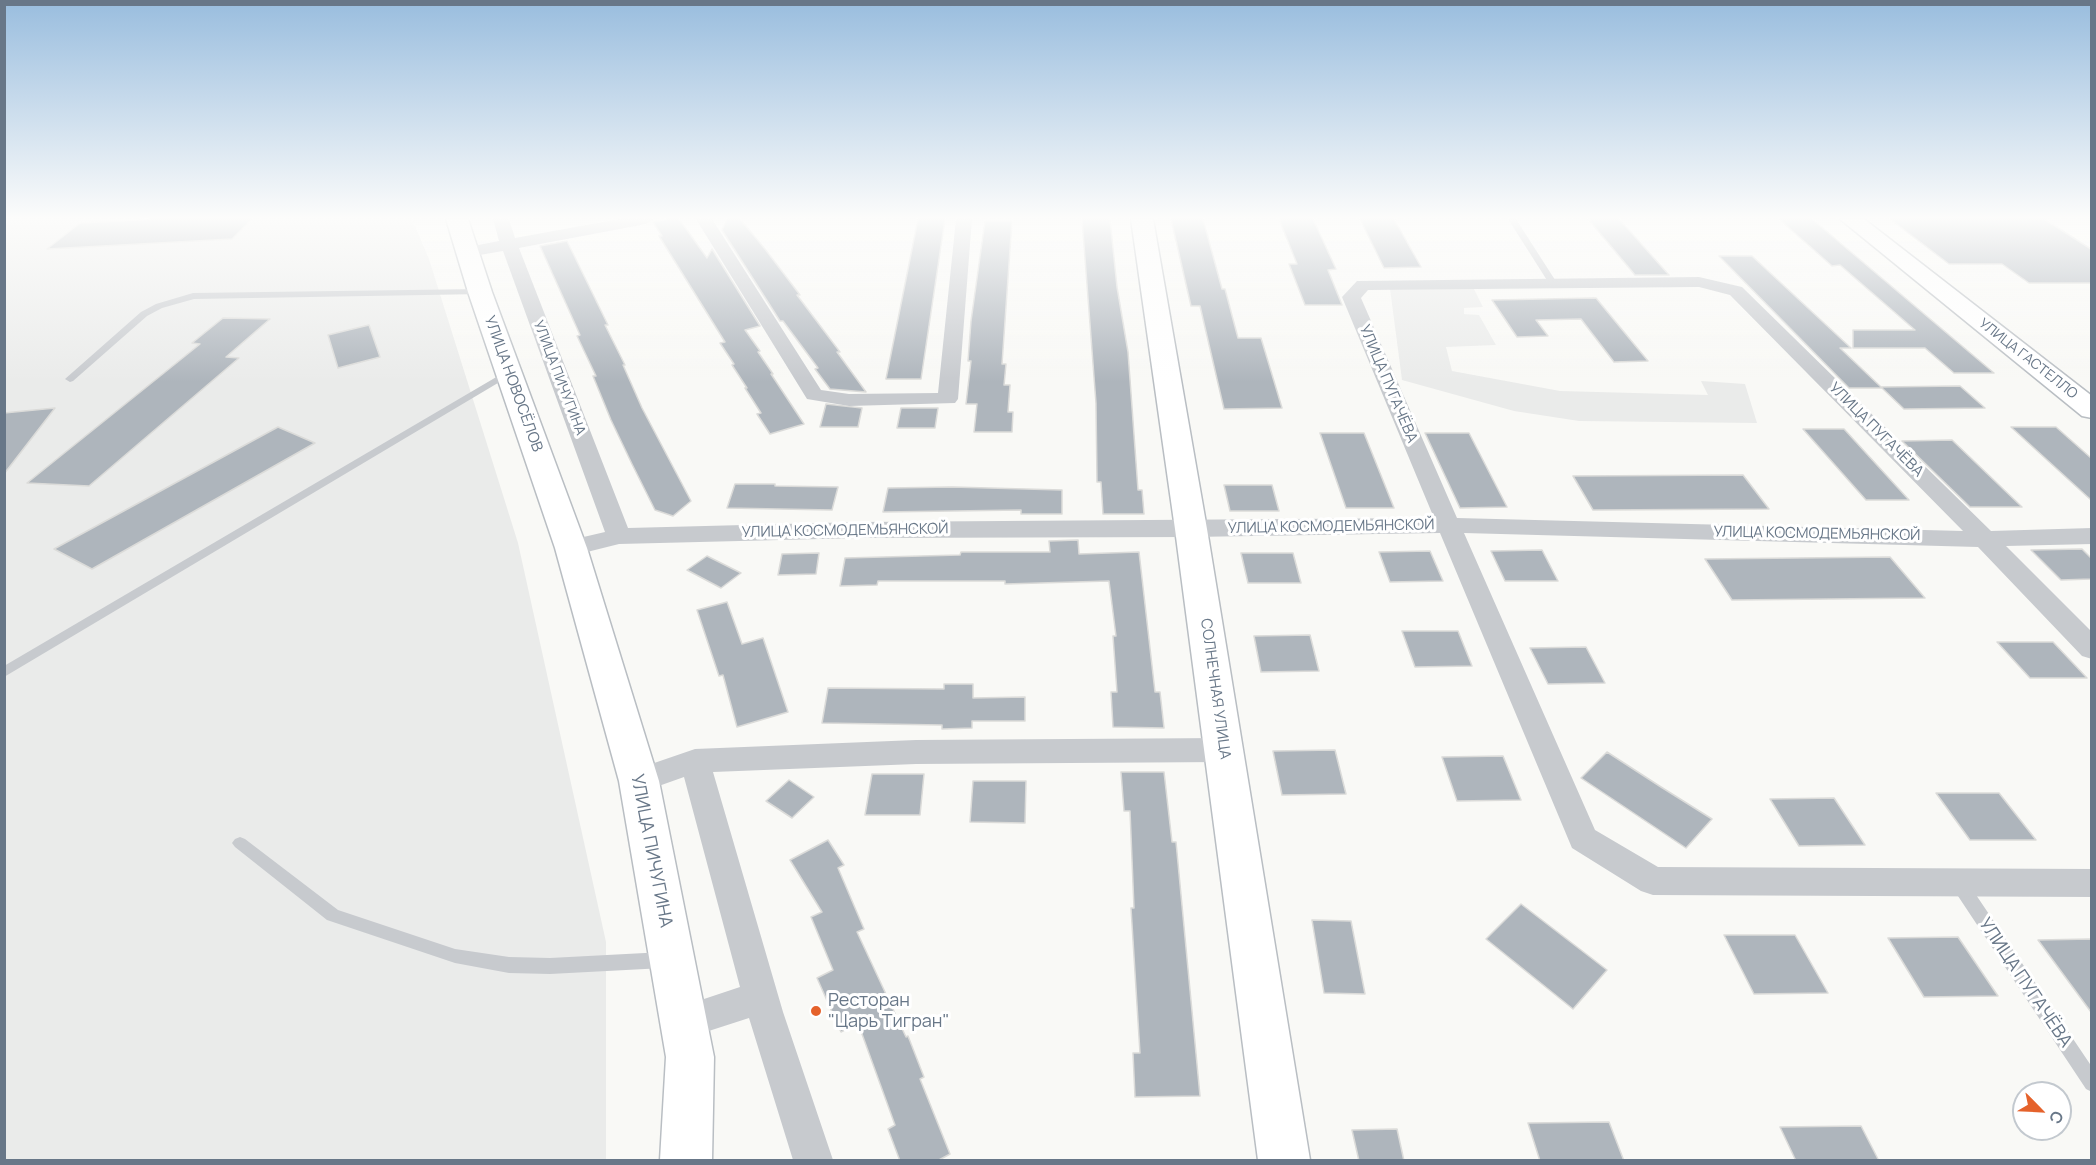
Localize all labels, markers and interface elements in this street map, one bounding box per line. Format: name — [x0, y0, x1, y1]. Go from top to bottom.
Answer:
street label: УЛИЦА НОВОСЁЛОВ — [480, 314, 546, 454]
street label: УЛИЦА ГАСТЕЛЛО — [1975, 315, 2081, 403]
street label: УЛИЦА ПИЧУГИНА — [529, 318, 589, 438]
street label: УЛИЦА ПУГАЧЁВА — [1355, 322, 1421, 446]
street label: УЛИЦА ПУГАЧЁВА — [1825, 379, 1927, 481]
street label: УЛИЦА КОСМОДЕМЬЯНСКОЙ — [1227, 516, 1435, 538]
street label: УЛИЦА КОСМОДЕМЬЯНСКОЙ — [741, 520, 949, 542]
street label: УЛИЦА КОСМОДЕМЬЯНСКОЙ — [1713, 523, 1921, 545]
street label: СОЛНЕЧНАЯ УЛИЦА — [1196, 618, 1234, 760]
street label: УЛИЦА ПИЧУГИНА — [626, 772, 676, 930]
street label: УЛИЦА ПУГАЧЁВА — [1974, 914, 2076, 1052]
place label: Ресторан "Царь Тигран" — [828, 990, 950, 1032]
marker: Ресторан "Царь Тигран" — [809, 1004, 823, 1018]
north arrow — [2012, 1081, 2072, 1141]
text: С — [2044, 1108, 2069, 1127]

